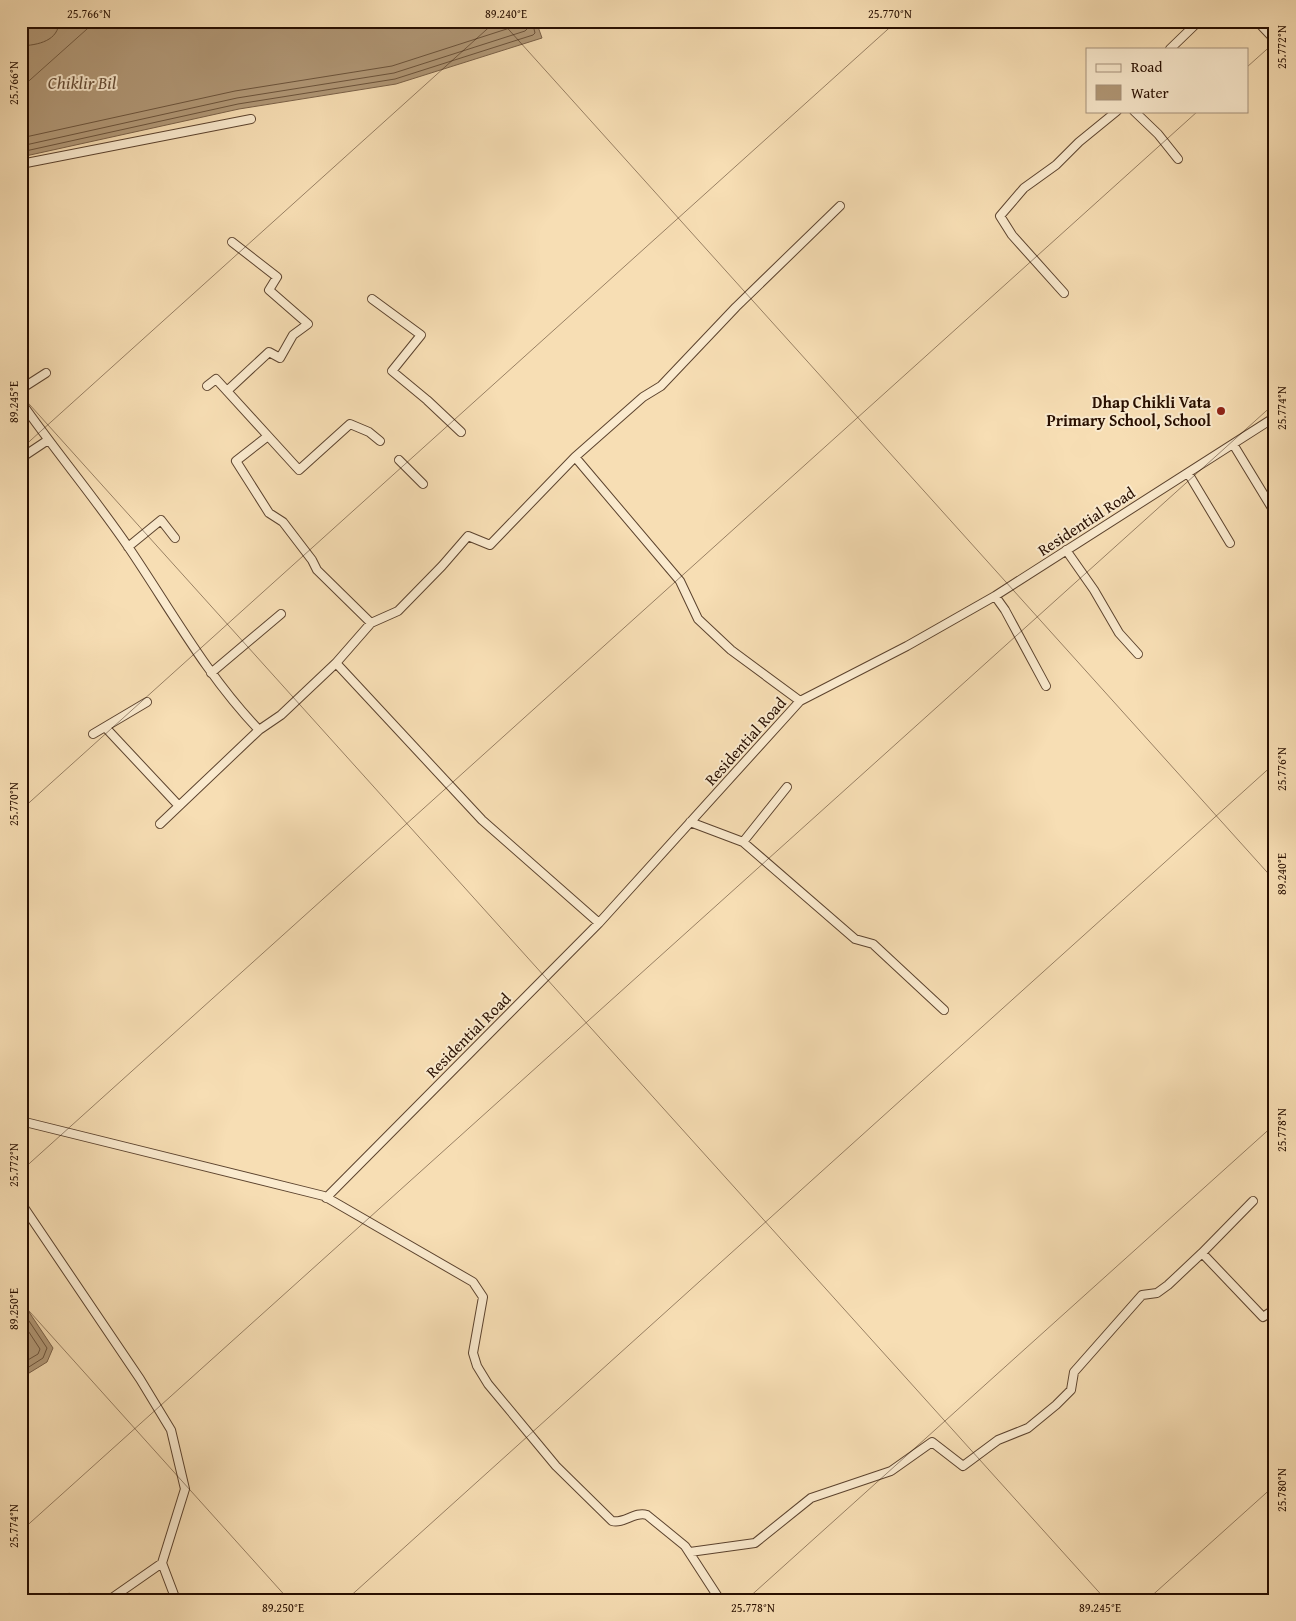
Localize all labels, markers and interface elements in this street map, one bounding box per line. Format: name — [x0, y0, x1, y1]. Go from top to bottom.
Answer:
text: 25.766°N — [67, 5, 111, 22]
text: 89.240°E — [485, 5, 527, 22]
text: 25.770°N — [868, 5, 912, 22]
text: 25.772°N — [1273, 25, 1290, 69]
legend — [1086, 48, 1248, 112]
text: Road — [1131, 56, 1162, 77]
text: 25.766°N — [5, 61, 22, 105]
water label: Chiklir Bil — [48, 69, 117, 96]
text: Water — [1131, 82, 1169, 103]
text: 89.245°E — [5, 381, 22, 423]
text: 25.774°N — [1273, 386, 1290, 430]
place label: Dhap Chikli Vata Primary School, School — [1046, 390, 1212, 432]
marker: Dhap Chikli Vata Primary School, School — [1215, 405, 1227, 417]
street label: Residential Road — [1033, 480, 1140, 562]
street label: Residential Road — [699, 691, 792, 791]
text: 25.776°N — [1273, 747, 1290, 791]
text: 25.770°N — [5, 782, 22, 826]
text: 89.240°E — [1273, 853, 1290, 895]
street label: Residential Road — [420, 987, 516, 1083]
text: 25.778°N — [1273, 1108, 1290, 1152]
text: 25.772°N — [5, 1143, 22, 1187]
text: 89.250°E — [5, 1288, 22, 1330]
text: 25.780°N — [1273, 1468, 1290, 1512]
text: 25.774°N — [5, 1504, 22, 1548]
text: 89.250°E — [262, 1599, 304, 1616]
text: 25.778°N — [731, 1599, 775, 1616]
text: 89.245°E — [1079, 1599, 1121, 1616]

